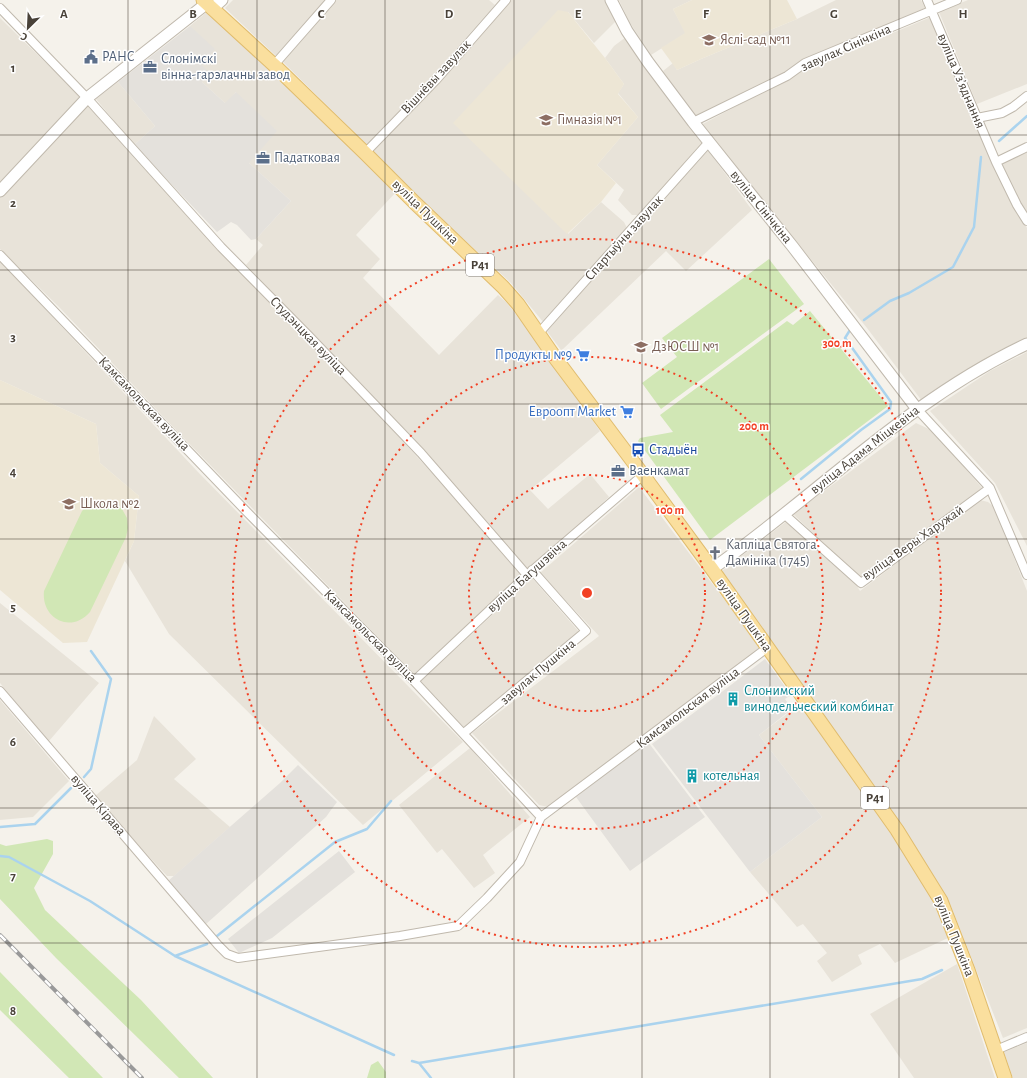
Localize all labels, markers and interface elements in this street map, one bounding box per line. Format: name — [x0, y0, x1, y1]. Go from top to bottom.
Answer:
north arrow — [8, 8, 48, 48]
text: A — [60, 8, 68, 21]
text: B — [189, 8, 197, 21]
text: C — [318, 8, 325, 21]
text: D — [445, 8, 454, 21]
text: E — [575, 8, 582, 21]
text: F — [703, 8, 710, 21]
text: G — [830, 8, 838, 21]
text: H — [958, 8, 968, 21]
street label: завулак Сінічкіна — [799, 22, 894, 74]
text: С — [19, 30, 29, 43]
street label: вуліца Узʼяднання — [935, 31, 987, 131]
school or university icon: Яслі-сад №11 — [701, 32, 717, 48]
place label: Яслі-сад №11 — [720, 33, 791, 47]
street label: Вішнёвы завулак — [398, 37, 474, 117]
public building icon: РАНС — [83, 49, 99, 65]
place label: РАНС — [102, 50, 135, 64]
place label: Слонімскі вінна-гарэлачны завод — [161, 52, 290, 82]
office icon: Слонімскі вінна-гарэлачны завод — [142, 59, 158, 75]
text: 1 — [11, 62, 15, 75]
school or university icon: Гімназія №1 — [538, 112, 554, 128]
place label: Гімназія №1 — [557, 113, 622, 127]
office icon: Падатковая — [255, 150, 271, 166]
place label: Падатковая — [274, 151, 340, 165]
street label: вуліца Сінічкіна — [727, 168, 795, 247]
street label: вуліца Пушкіна — [389, 177, 461, 247]
street label: Спартыўны завулак — [582, 192, 666, 283]
text: 2 — [10, 197, 16, 210]
road number: Р41 — [466, 254, 494, 276]
street label: Студэнцкая вуліца — [267, 294, 349, 378]
text: 3 — [10, 331, 16, 344]
text: 300 m — [822, 337, 852, 349]
school or university icon: ДзЮСШ №1 — [633, 339, 649, 355]
place label: ДзЮСШ №1 — [652, 340, 719, 354]
supermarket icon: Продукты №9 — [575, 347, 591, 363]
place label: Продукты №9 — [495, 348, 572, 362]
street label: Камсамольская вуліца — [96, 354, 193, 454]
street label: вуліца Адама Міцкевіча — [808, 403, 923, 497]
supermarket icon: Евроопт Market — [619, 404, 635, 420]
place label: Евроопт Market — [528, 405, 617, 419]
text: 200 m — [739, 420, 769, 432]
bus stop icon: Стадыён — [630, 442, 646, 458]
place label: Стадыён — [649, 443, 697, 457]
office icon: Ваенкамат — [610, 463, 626, 479]
place label: Ваенкамат — [629, 464, 690, 478]
text: 4 — [10, 466, 17, 479]
school or university icon: Школа №2 — [61, 496, 77, 512]
place label: Школа №2 — [80, 497, 140, 511]
street label: вуліца Веры Харужай — [860, 503, 966, 583]
text: 100 m — [656, 504, 684, 516]
street label: вуліца Багушэвіча — [485, 536, 570, 615]
place label: Капліца Святога Дамініка (1745) — [726, 538, 817, 568]
church icon: Капліца Святога Дамініка (1745) — [707, 545, 723, 561]
street label: вуліца Пушкіна — [714, 576, 775, 655]
centre of rings — [580, 586, 594, 600]
street label: Камсамольская вуліца — [321, 587, 419, 685]
text: 5 — [10, 601, 16, 614]
street label: завулак Пушкіна — [498, 636, 579, 707]
street label: Камсамольская вуліца — [634, 664, 743, 751]
place label: Слонимский винодельческий комбинат — [744, 684, 895, 714]
building icon: Слонимский винодельческий комбинат — [725, 691, 741, 707]
text: 6 — [10, 736, 16, 749]
building icon: котельная — [684, 768, 700, 784]
place label: котельная — [703, 769, 760, 783]
street label: вуліца Кірава — [68, 772, 129, 839]
road number: Р41 — [861, 787, 889, 809]
text: 7 — [10, 870, 16, 883]
street label: вуліца Пушкіна — [931, 893, 977, 979]
text: 8 — [10, 1005, 16, 1018]

